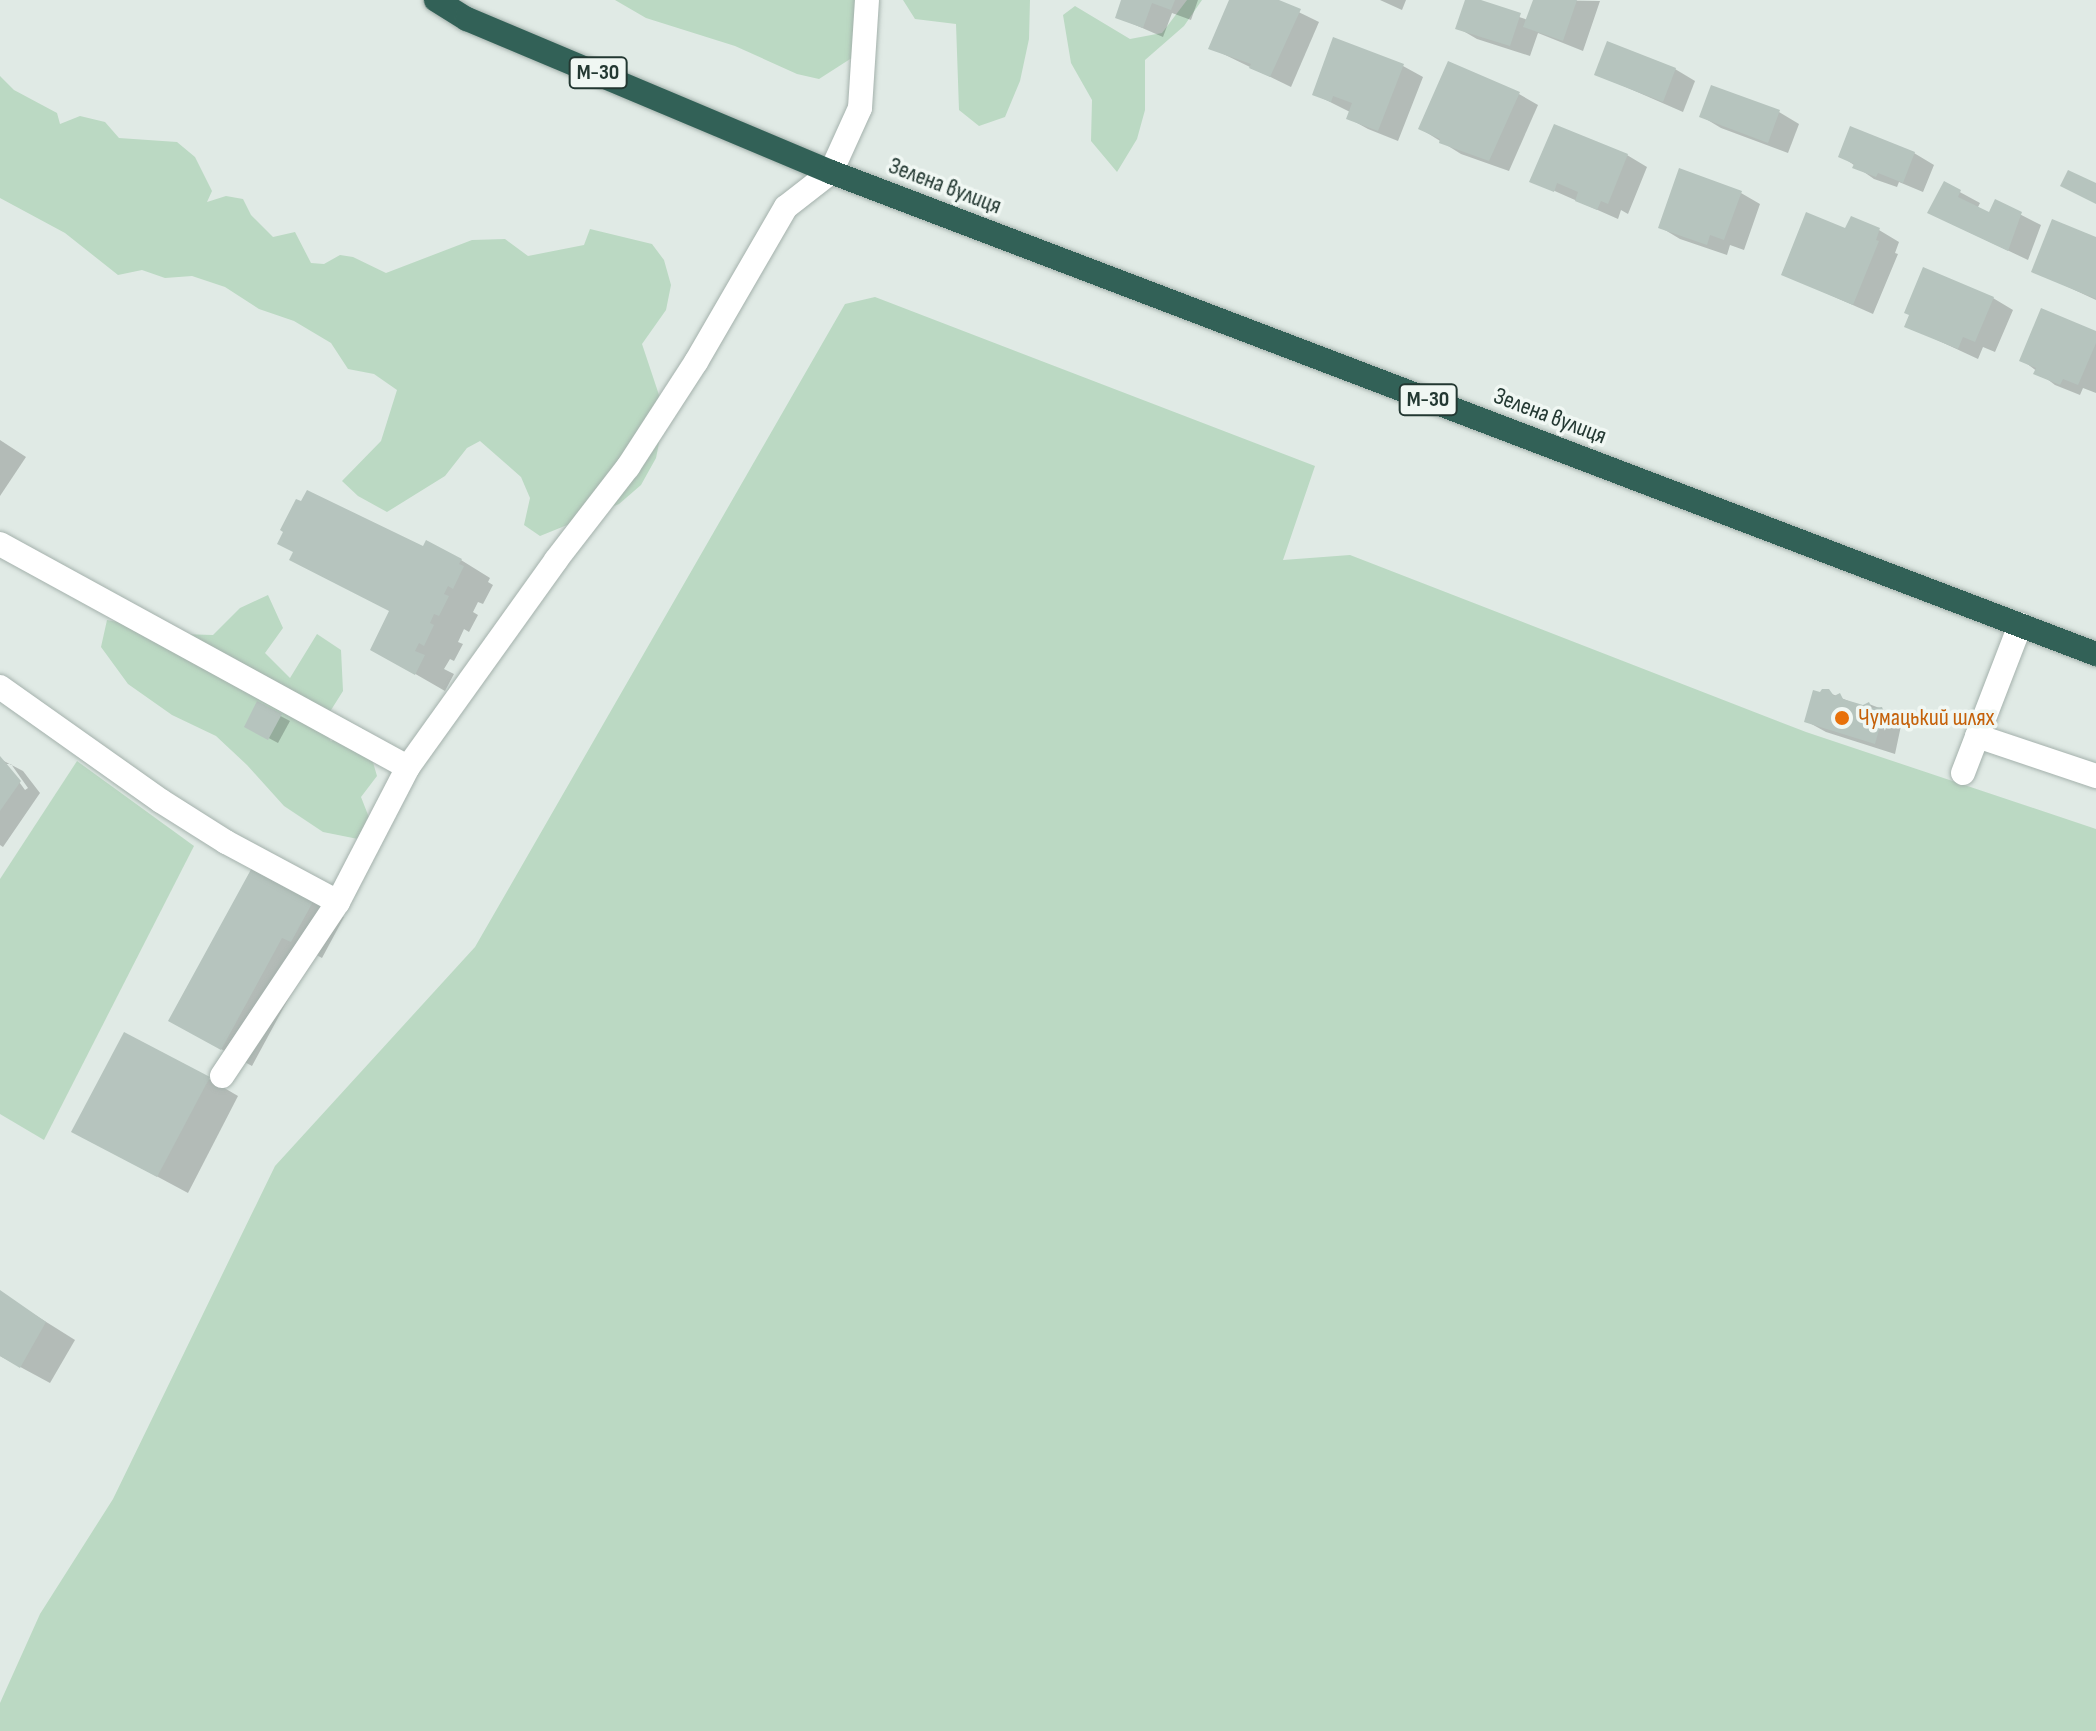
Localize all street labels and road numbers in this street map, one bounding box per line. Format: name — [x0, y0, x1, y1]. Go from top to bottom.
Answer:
road number: М-30 — [568, 55, 628, 91]
street label: Зелена вулиця — [885, 151, 1005, 221]
street label: Зелена вулиця — [1490, 381, 1610, 451]
road number: М-30 — [1398, 382, 1458, 418]

